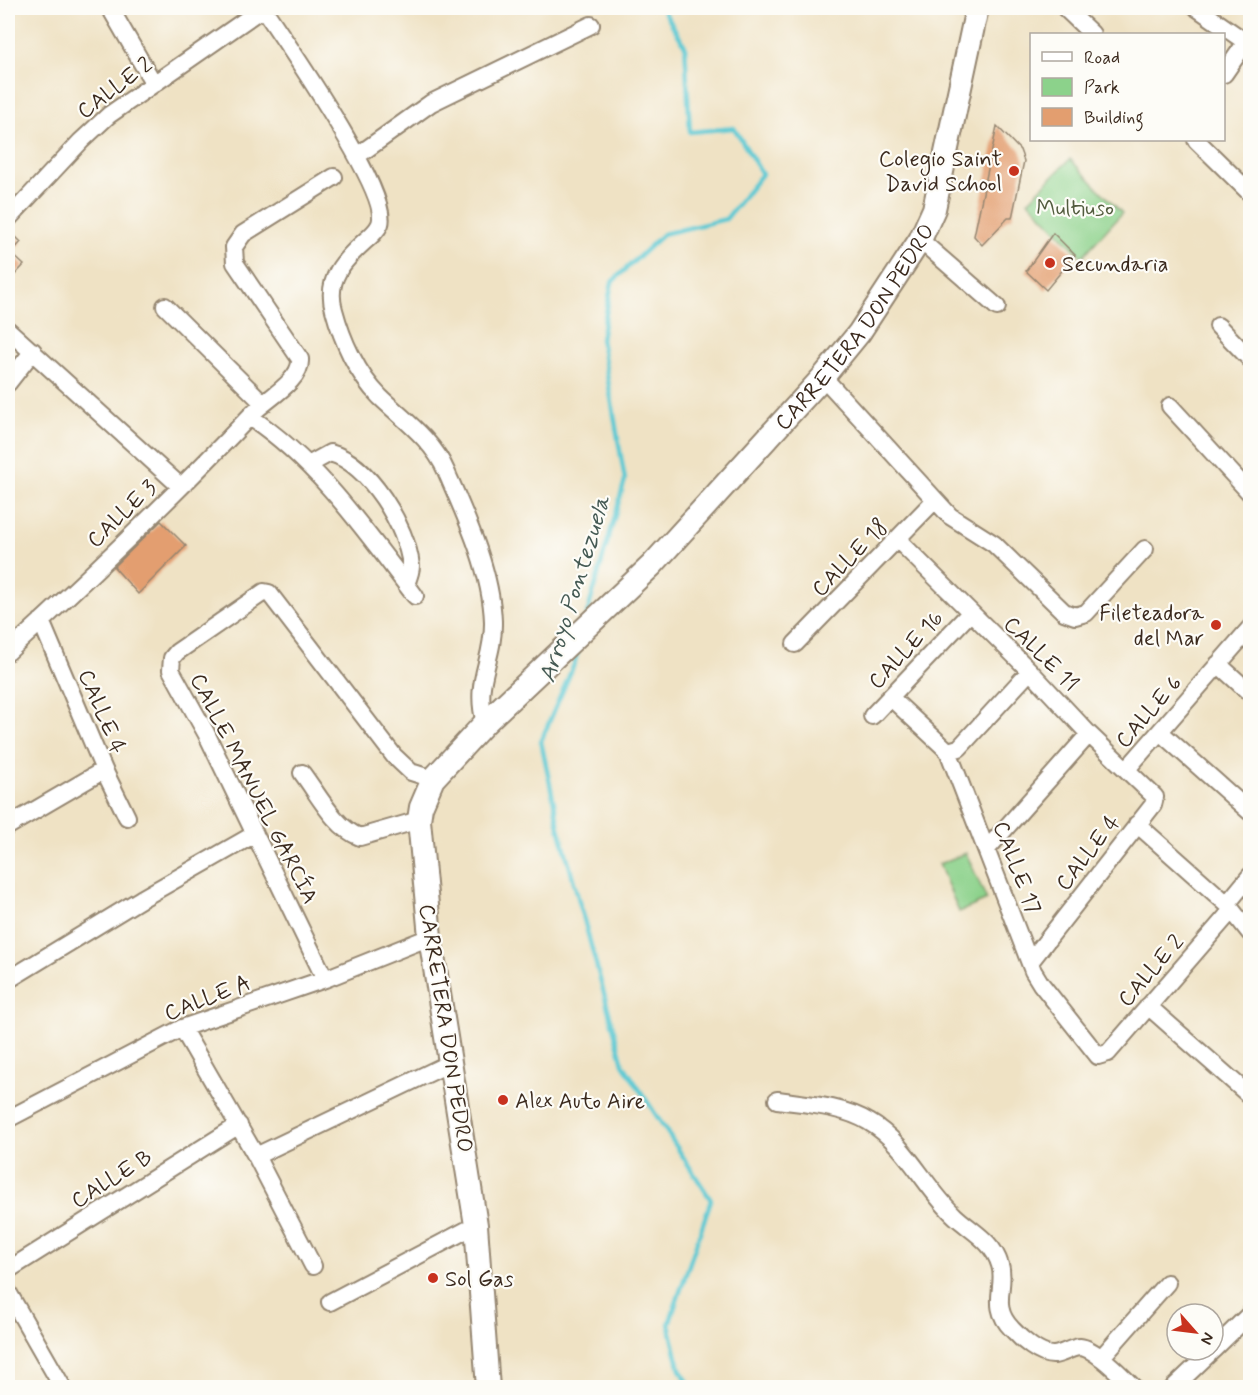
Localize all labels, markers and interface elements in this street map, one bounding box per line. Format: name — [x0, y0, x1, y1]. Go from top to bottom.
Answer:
legend — [1030, 33, 1225, 141]
text: Road — [1084, 46, 1120, 70]
street label: CALLE 2 — [72, 51, 159, 126]
text: Park — [1084, 76, 1120, 100]
text: Building — [1084, 106, 1144, 132]
place label: Colegio Saint David School — [879, 146, 1002, 199]
marker: Colegio Saint David School — [1007, 164, 1021, 178]
park label: Multiuso — [1036, 195, 1114, 223]
street label: CARRETERA DON PEDRO — [769, 220, 942, 437]
place label: Secundaria — [1062, 251, 1169, 279]
marker: Secundaria — [1043, 256, 1057, 270]
street label: CALLE 3 — [82, 474, 163, 554]
water label: Arroyo Pontezuela — [532, 491, 619, 686]
street label: CALLE 18 — [806, 513, 895, 603]
place label: Fileteadora del Mar — [1099, 600, 1205, 653]
street label: CALLE 16 — [863, 605, 950, 696]
street label: CALLE 11 — [997, 611, 1084, 698]
marker: Fileteadora del Mar — [1209, 618, 1223, 632]
street label: CALLE 4 — [71, 665, 132, 758]
street label: CALLE MANUEL GARCÍA — [183, 668, 325, 909]
street label: CALLE 6 — [1110, 670, 1189, 754]
street label: CALLE 4 — [1050, 809, 1127, 897]
street label: CALLE 17 — [986, 817, 1047, 918]
street label: CARRETERA DON PEDRO — [412, 902, 479, 1155]
street label: CALLE 2 — [1112, 929, 1191, 1013]
street label: CALLE A — [160, 970, 255, 1028]
place label: Alex Auto Aire — [515, 1088, 645, 1116]
marker: Alex Auto Aire — [496, 1093, 510, 1107]
street label: CALLE B — [66, 1144, 158, 1215]
place label: Sol Gas — [445, 1266, 514, 1294]
marker: Sol Gas — [426, 1271, 440, 1285]
north arrow — [1165, 1302, 1225, 1362]
text: N — [1195, 1329, 1219, 1348]

